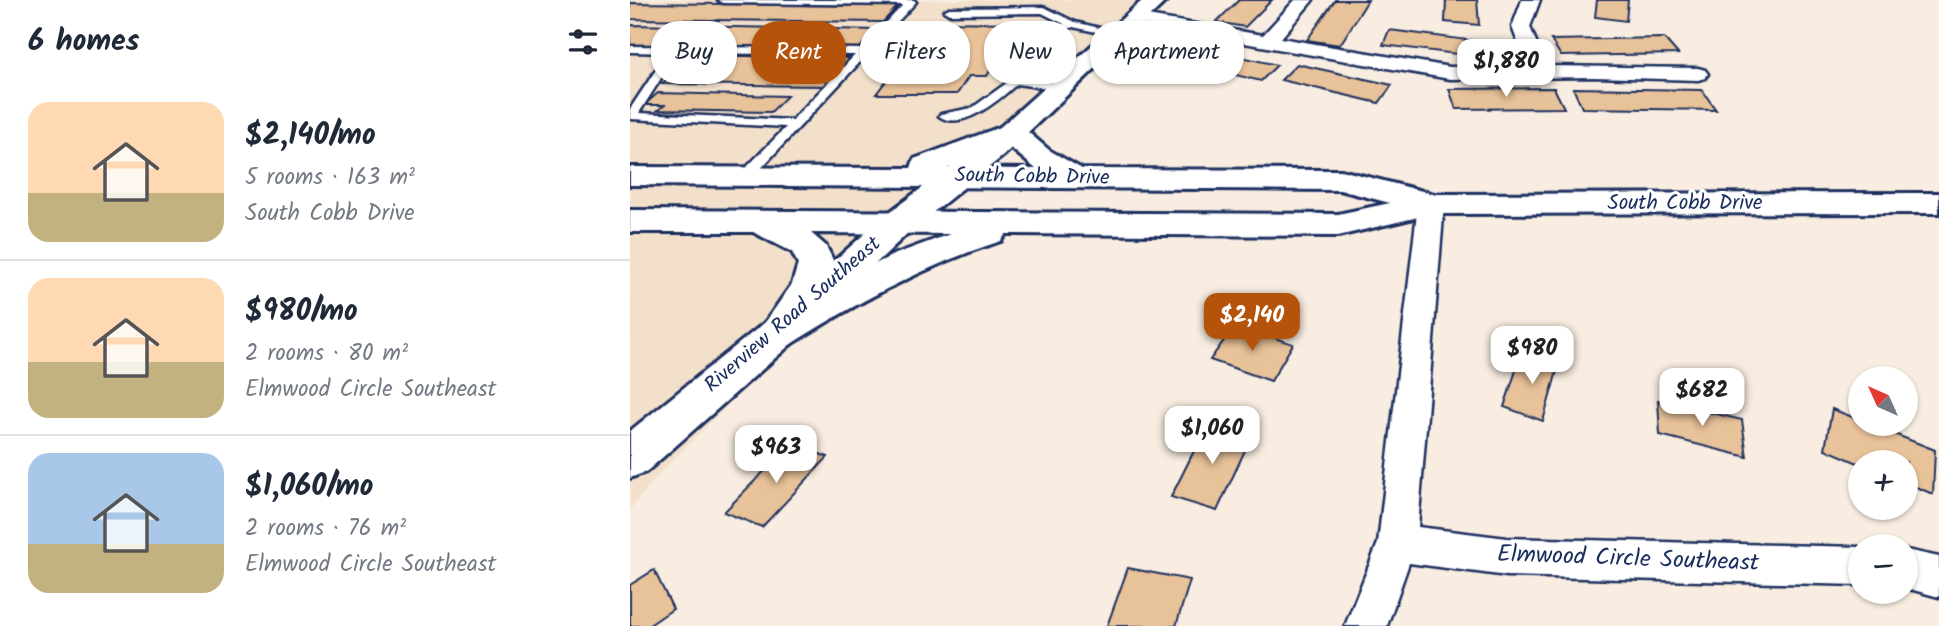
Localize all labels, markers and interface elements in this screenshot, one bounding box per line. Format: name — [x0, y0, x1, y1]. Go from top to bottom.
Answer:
text: 6 homes — [28, 18, 140, 66]
chip: Buy — [651, 21, 737, 84]
chip: Rent — [751, 21, 846, 84]
chip: Filters — [860, 21, 970, 84]
chip: New — [984, 21, 1076, 84]
chip: Apartment — [1090, 21, 1244, 84]
icon: filters — [564, 23, 602, 61]
pin: $1,880 — [1449, 40, 1563, 99]
text: $1,880 — [1473, 44, 1539, 80]
text: $2,140/mo — [245, 112, 376, 160]
icon: home — [84, 130, 168, 214]
street label: South Cobb Drive — [954, 159, 1110, 195]
text: 5 rooms · 163 m² — [245, 160, 415, 196]
street label: South Cobb Drive — [1608, 187, 1763, 220]
text: South Cobb Drive — [245, 196, 415, 232]
street label: Riverview Road Southeast — [697, 228, 890, 401]
text: $980/mo — [245, 288, 358, 336]
pin: $2,140 — [1195, 294, 1309, 353]
text: $2,140 — [1220, 298, 1284, 334]
icon: home — [84, 306, 168, 390]
pin: $980 — [1491, 326, 1573, 386]
text: $980 — [1507, 331, 1557, 367]
text: 2 rooms · 80 m² — [245, 336, 408, 372]
north arrow — [1848, 366, 1918, 436]
map controls — [1848, 366, 1918, 604]
pin: $682 — [1661, 368, 1743, 428]
text: Elmwood Circle Southeast — [245, 372, 496, 408]
text: $682 — [1675, 373, 1729, 409]
pin: $1,060 — [1155, 406, 1269, 466]
text: $1,060 — [1181, 411, 1243, 447]
pin: $963 — [735, 426, 817, 485]
text: $963 — [751, 430, 801, 466]
button: + — [1848, 450, 1918, 520]
text: $1,060/mo — [245, 463, 373, 511]
icon: home — [84, 481, 168, 565]
text: 2 rooms · 76 m² — [245, 511, 406, 547]
button: − — [1848, 534, 1918, 604]
street label: Elmwood Circle Southeast — [1496, 535, 1761, 583]
text: Elmwood Circle Southeast — [245, 547, 496, 583]

